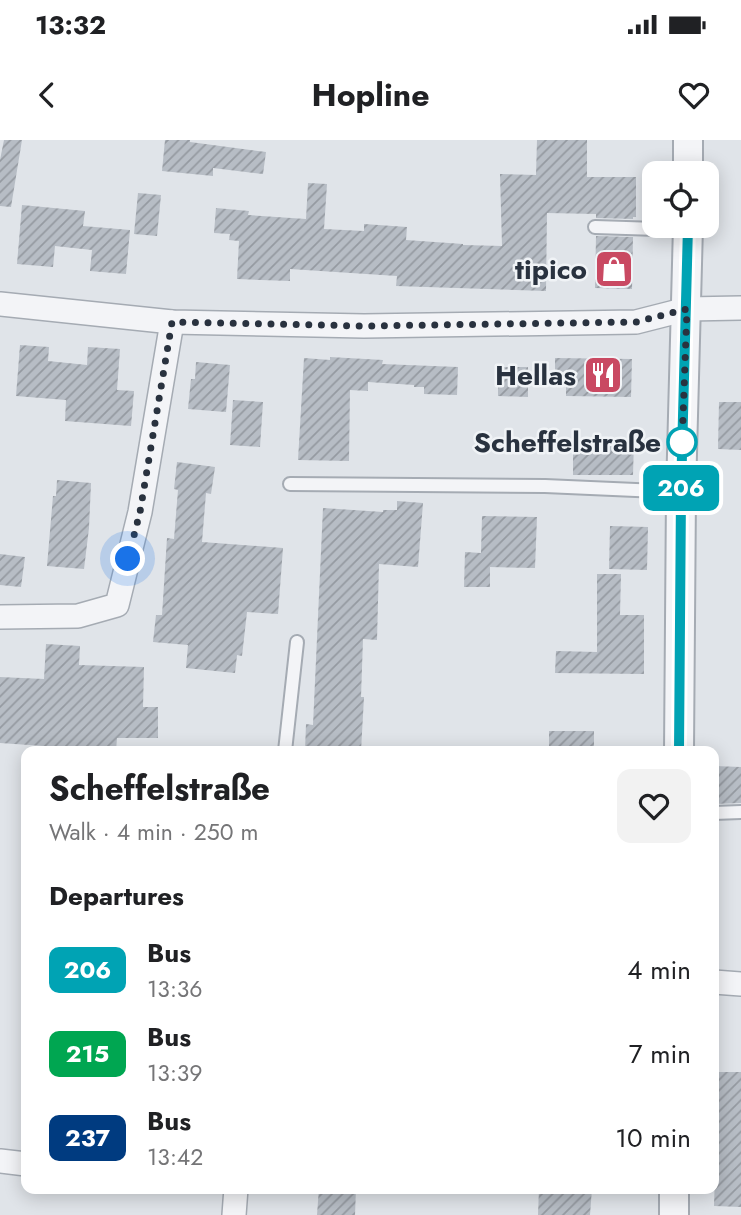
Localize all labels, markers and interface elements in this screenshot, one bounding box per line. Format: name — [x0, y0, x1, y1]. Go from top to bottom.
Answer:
text: 13:32 — [35, 6, 106, 44]
text: Hopline — [312, 72, 429, 118]
icon: back — [28, 76, 66, 114]
icon: heart — [675, 76, 713, 114]
map controls — [642, 161, 719, 238]
button: locate — [642, 161, 719, 238]
shop icon: tipico — [593, 248, 635, 290]
place label: tipico — [515, 249, 587, 290]
restaurant icon: Hellas — [582, 354, 624, 396]
place label: Hellas — [495, 355, 576, 396]
place label: Scheffelstraße — [474, 422, 661, 463]
marker: Scheffelstraße — [667, 427, 697, 457]
line badge: 206 — [641, 465, 721, 511]
text: 206 — [657, 470, 705, 505]
your location — [110, 541, 145, 576]
text: Scheffelstraße — [49, 765, 270, 812]
button: heart — [617, 769, 691, 843]
text: Walk · 4 min · 250 m — [49, 815, 258, 849]
text: Departures — [49, 877, 184, 915]
text: Bus — [147, 934, 191, 972]
text: 4 min — [627, 951, 691, 989]
text: 206 — [64, 952, 111, 987]
text: 13:36 — [147, 972, 203, 1006]
text: Bus — [147, 1018, 191, 1056]
text: 7 min — [629, 1035, 691, 1073]
text: 215 — [66, 1036, 109, 1071]
text: 13:39 — [147, 1056, 203, 1090]
text: Bus — [147, 1102, 191, 1140]
text: 10 min — [615, 1119, 691, 1157]
text: 237 — [65, 1120, 110, 1155]
text: 13:42 — [147, 1140, 203, 1174]

